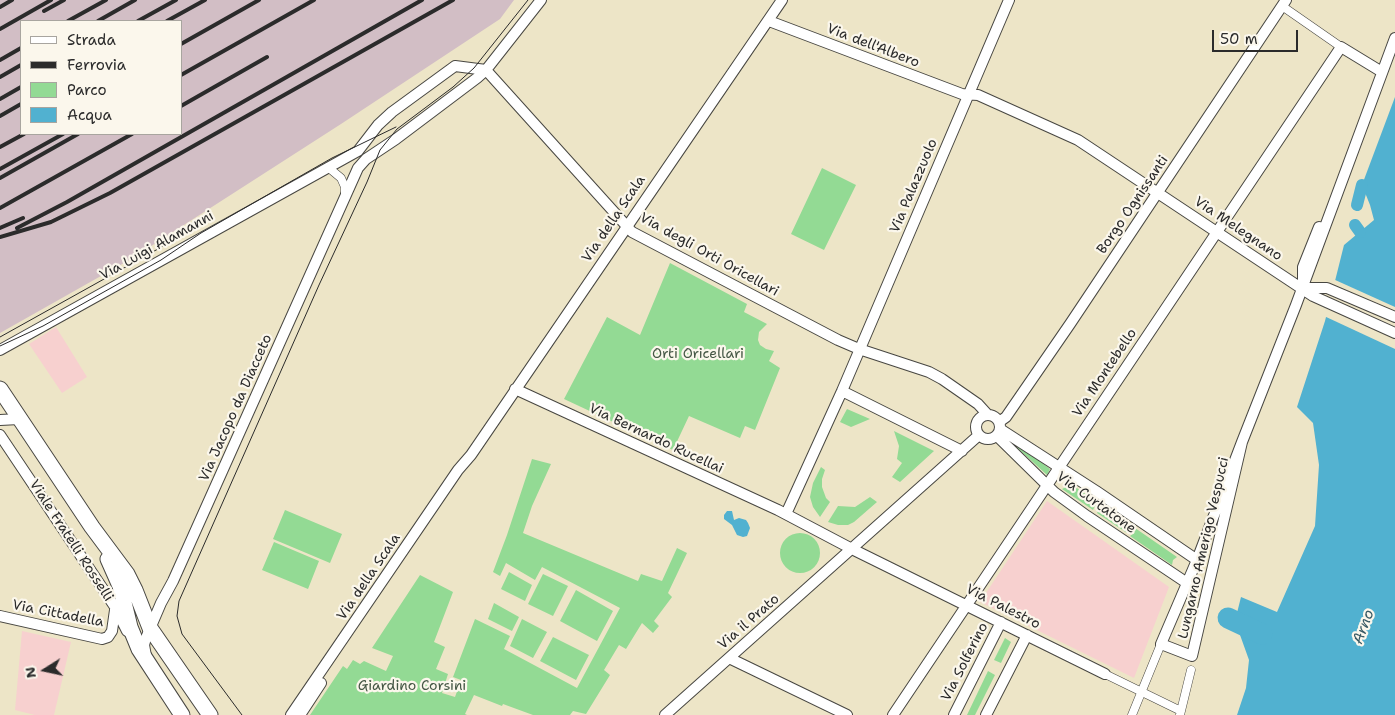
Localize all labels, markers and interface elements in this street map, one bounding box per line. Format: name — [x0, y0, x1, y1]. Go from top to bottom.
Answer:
legend — [20, 20, 182, 135]
scale bar — [1215, 20, 1301, 52]
street label: Via dell'Albero — [824, 21, 922, 71]
text: 50 m — [1220, 29, 1258, 49]
text: Strada — [67, 30, 116, 50]
text: Ferrovia — [67, 55, 126, 75]
text: Parco — [67, 80, 107, 100]
text: Acqua — [67, 105, 112, 125]
street label: Via Palazzuolo — [887, 136, 941, 236]
street label: Borgo Ognissanti — [1094, 153, 1172, 257]
street label: Via della Scala — [579, 172, 649, 266]
street label: Via Melegnano — [1191, 193, 1285, 265]
street label: Via Luigi Alamanni — [97, 208, 217, 284]
street label: Via degli Orti Oricellari — [636, 210, 782, 300]
street label: Via Montebello — [1069, 326, 1141, 420]
street label: Via Jacopo da Diacceto — [196, 332, 276, 484]
park label: Orti Oricellari — [652, 346, 744, 362]
street label: Via Bernardo Rucellai — [586, 400, 726, 478]
street label: Lungarno Amerigo Vespucci — [1175, 456, 1233, 640]
street label: Via Curtatone — [1053, 469, 1139, 537]
street label: Viale Fratelli Rosselli — [25, 477, 117, 605]
street label: Via della Scala — [334, 530, 404, 624]
street label: Via Palestro — [963, 581, 1043, 633]
street label: Via il Prato — [715, 591, 783, 653]
street label: Via Cittadella — [11, 597, 105, 631]
water label: Arno — [1349, 607, 1379, 647]
street label: Via Solferino — [938, 620, 992, 704]
north arrow — [20, 645, 70, 695]
text: N — [20, 666, 40, 680]
park label: Giardino Corsini — [358, 678, 466, 694]

